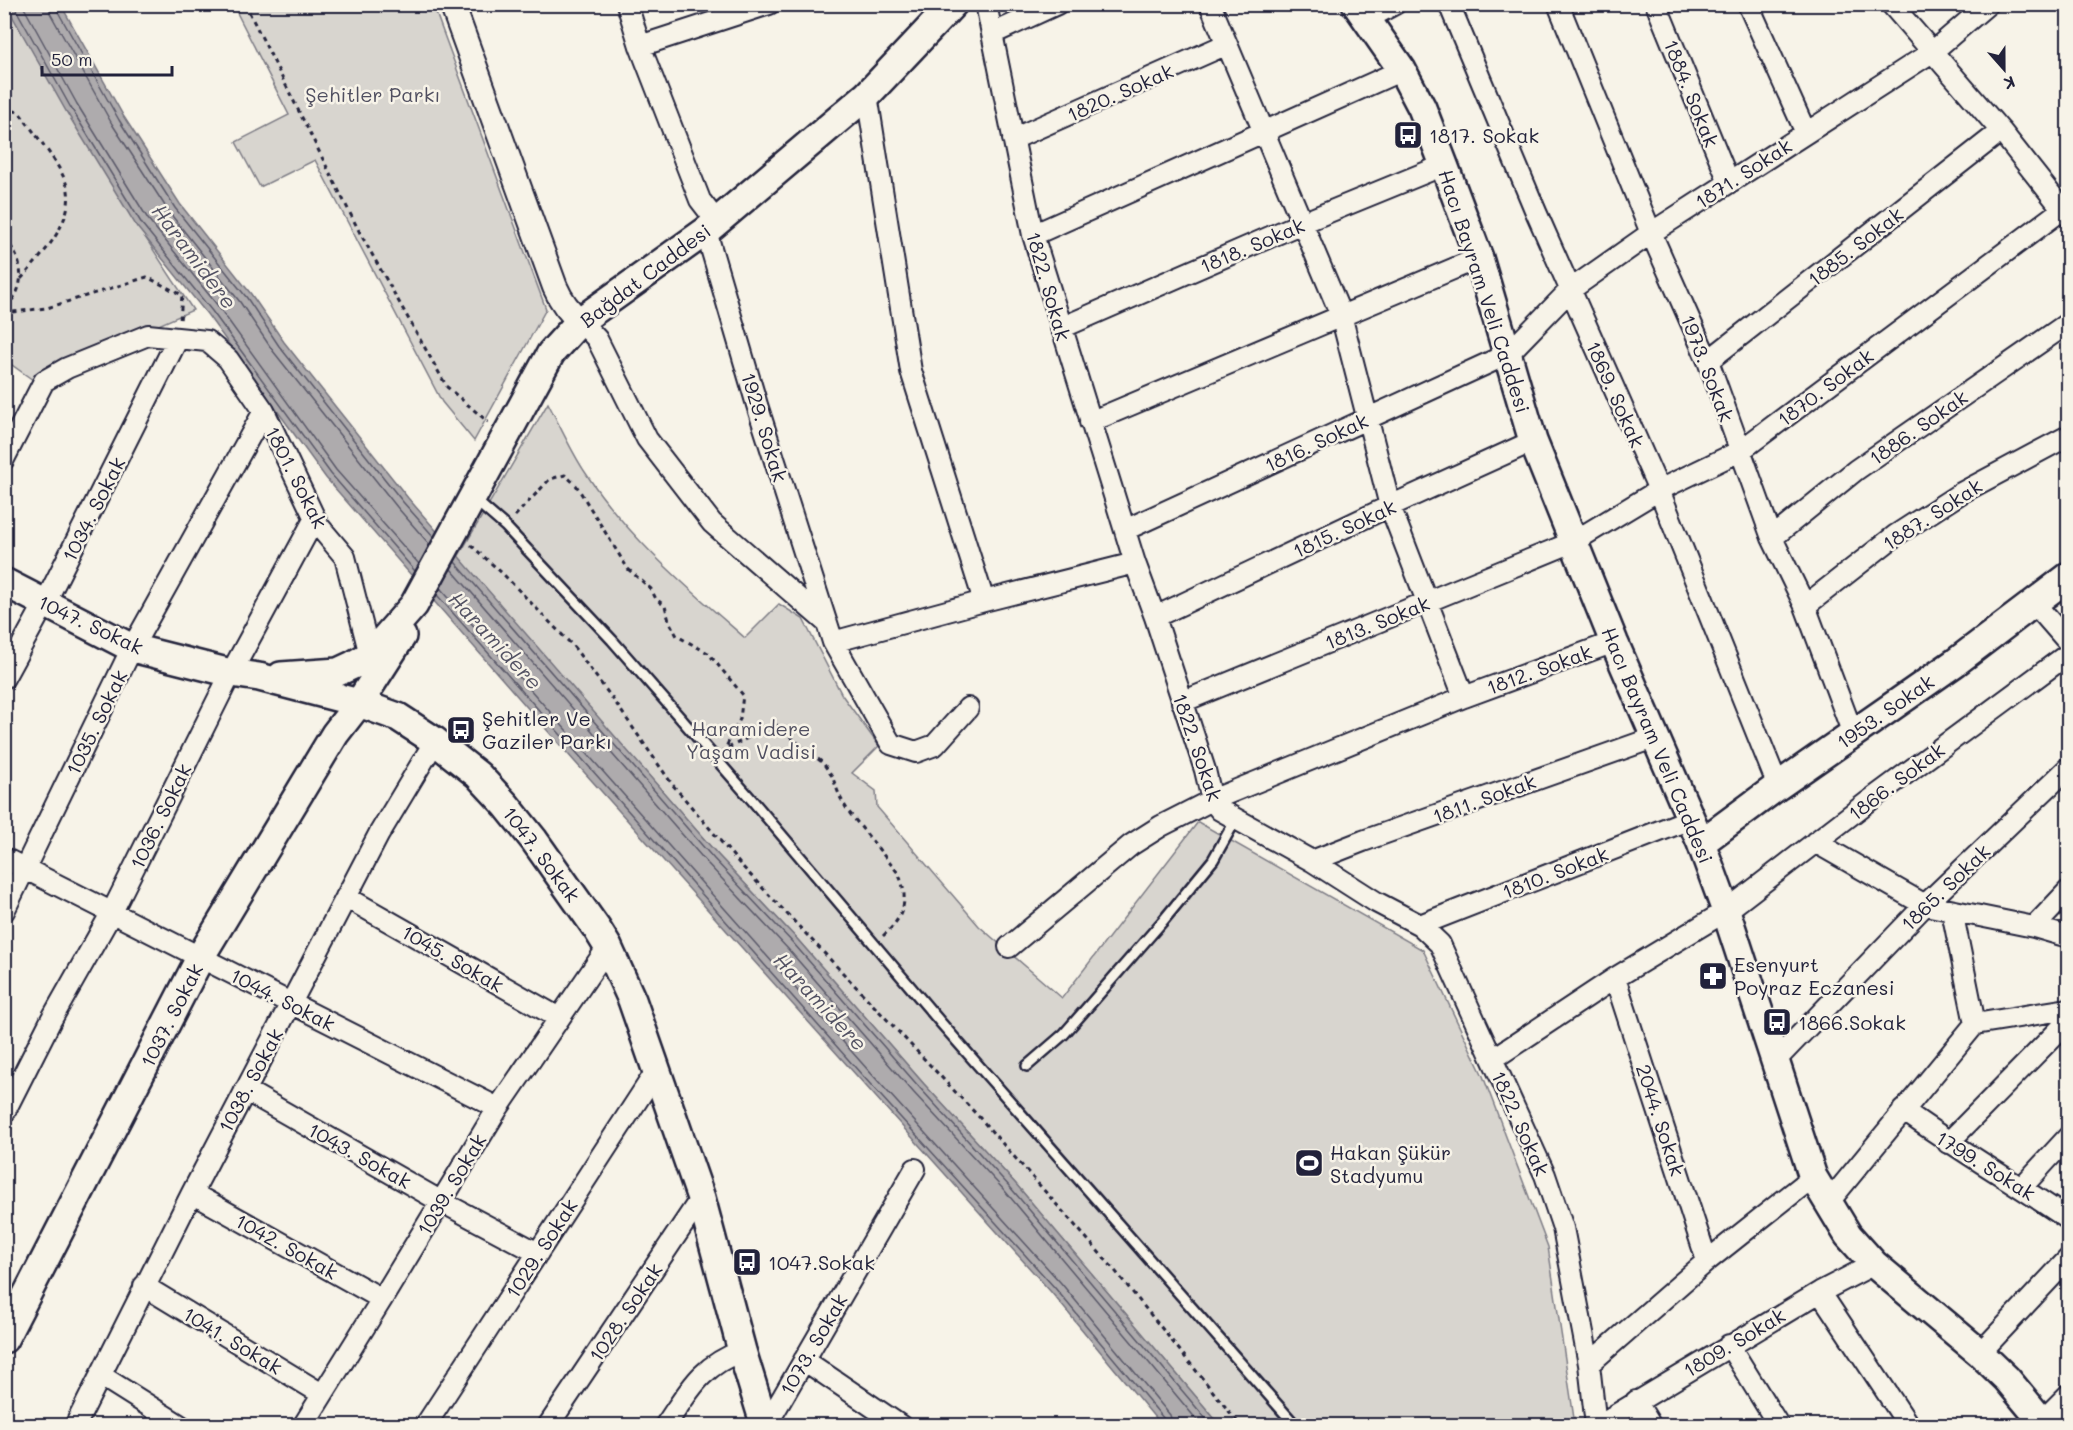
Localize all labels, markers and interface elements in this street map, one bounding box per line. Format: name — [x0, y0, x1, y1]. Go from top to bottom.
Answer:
street label: 1884. Sokak — [1659, 35, 1725, 151]
scale bar — [42, 39, 172, 77]
north arrow — [1974, 39, 2034, 99]
text: 50 m — [51, 47, 93, 71]
street label: 1820. Sokak — [1063, 57, 1177, 127]
text: K — [2001, 72, 2018, 95]
park label: Şehitler Parkı — [305, 81, 441, 107]
bus stop icon: 1817. Sokak — [1392, 119, 1424, 151]
place label: 1817. Sokak — [1429, 122, 1539, 148]
street label: 1871. Sokak — [1690, 132, 1796, 214]
street label: Hacı Bayram Veli Caddesi — [1433, 166, 1537, 416]
water label: Haramidere — [147, 198, 243, 314]
street label: 1885. Sokak — [1802, 201, 1908, 291]
street label: 1818. Sokak — [1196, 211, 1308, 279]
street label: Bağdat Caddesi — [574, 217, 716, 333]
street label: 1822. Sokak — [1021, 228, 1077, 344]
street label: 1973. Sokak — [1676, 311, 1740, 425]
street label: 1869. Sokak — [1581, 337, 1651, 451]
street label: 1870. Sokak — [1772, 342, 1878, 432]
street label: 1929. Sokak — [736, 369, 794, 485]
street label: 1886. Sokak — [1864, 384, 1972, 470]
street label: 1816. Sokak — [1260, 407, 1372, 477]
street label: 1801. Sokak — [260, 421, 334, 533]
street label: 1034. Sokak — [56, 452, 130, 566]
street label: 1887. Sokak — [1877, 472, 1987, 556]
street label: 1815. Sokak — [1288, 493, 1400, 563]
water label: Haramidere — [444, 585, 548, 695]
street label: 1047. Sokak — [34, 588, 148, 660]
street label: 1813. Sokak — [1321, 589, 1433, 655]
street label: Hacı Bayram Veli Caddesi — [1596, 623, 1720, 867]
street label: 1812. Sokak — [1483, 638, 1595, 700]
street label: 1035. Sokak — [59, 665, 133, 779]
street label: 1953. Sokak — [1831, 668, 1939, 754]
street label: 1822. Sokak — [1167, 690, 1229, 804]
place label: Şehitler Ve Gaziler Parkı — [482, 705, 612, 754]
bus stop icon: Şehitler Ve Gaziler Parkı — [445, 714, 477, 746]
park label: Haramidere Yaşam Vadisi — [686, 715, 816, 764]
street label: 1866. Sokak — [1843, 736, 1949, 826]
street label: 1036. Sokak — [123, 759, 197, 873]
street label: 1811. Sokak — [1429, 767, 1539, 829]
street label: 1047. Sokak — [498, 801, 586, 907]
street label: 1865. Sokak — [1895, 838, 1995, 936]
street label: 1810. Sokak — [1498, 840, 1612, 904]
street label: 1045. Sokak — [397, 918, 509, 998]
water label: Haramidere — [769, 946, 873, 1056]
place label: Esenyurt Poyraz Eczanesi — [1734, 951, 1895, 1000]
street label: 1037. Sokak — [134, 959, 208, 1071]
pharmacy icon: Esenyurt Poyraz Eczanesi — [1697, 960, 1729, 992]
street label: 1044. Sokak — [226, 962, 340, 1036]
bus stop icon: 1866.Sokak — [1761, 1006, 1793, 1038]
place label: 1866.Sokak — [1798, 1009, 1906, 1035]
street label: 1038. Sokak — [212, 1023, 288, 1137]
street label: 2044. Sokak — [1631, 1061, 1691, 1179]
street label: 1822. Sokak — [1486, 1066, 1556, 1180]
street label: 1043. Sokak — [304, 1116, 416, 1194]
street label: 1799. Sokak — [1931, 1124, 2041, 1206]
street label: 1039. Sokak — [411, 1128, 491, 1240]
place label: Hakan Şükür Stadyumu — [1330, 1139, 1451, 1188]
sports icon: Hakan Şükür Stadyumu — [1293, 1147, 1325, 1179]
street label: 1029. Sokak — [499, 1193, 583, 1303]
street label: 1042. Sokak — [231, 1207, 343, 1285]
bus stop icon: 1047.Sokak — [731, 1246, 763, 1278]
place label: 1047.Sokak — [768, 1249, 875, 1275]
street label: 1028. Sokak — [582, 1258, 668, 1366]
street label: 1073. Sokak — [773, 1288, 853, 1400]
street label: 1041. Sokak — [179, 1300, 287, 1380]
street label: 1809. Sokak — [1678, 1301, 1790, 1383]

